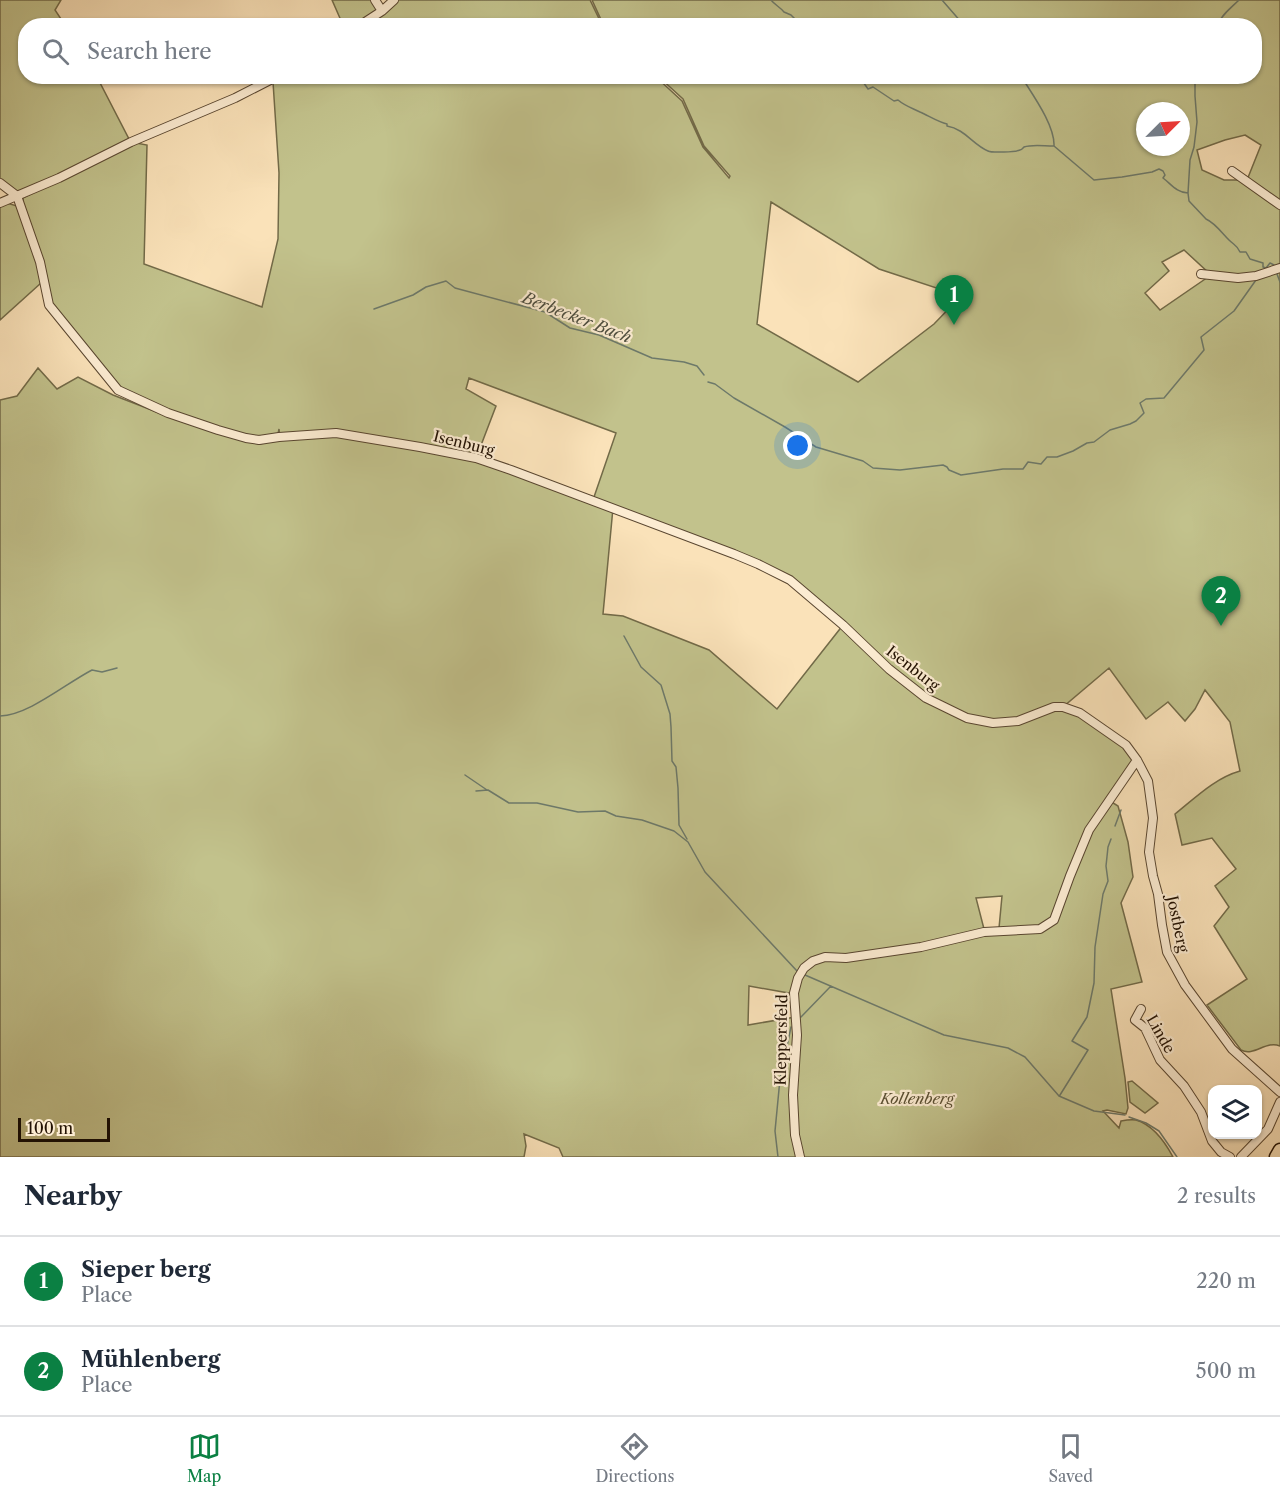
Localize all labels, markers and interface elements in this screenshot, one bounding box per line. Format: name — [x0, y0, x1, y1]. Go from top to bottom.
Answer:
search box — [18, 18, 1262, 84]
icon: search — [39, 35, 72, 68]
text: Search here — [87, 38, 212, 65]
north arrow — [1136, 102, 1190, 156]
pin: 1 — [934, 276, 974, 325]
water label: Berbecker Bach — [518, 286, 634, 347]
street label: Isenburg — [431, 426, 497, 460]
your location — [783, 431, 812, 460]
pin: 2 — [1202, 576, 1240, 626]
street label: Isenburg — [883, 641, 943, 695]
street label: Jostberg — [1162, 892, 1193, 954]
street label: Kleppersfeld — [771, 994, 791, 1086]
street label: Linde — [1142, 1011, 1180, 1057]
map controls — [1208, 1085, 1262, 1139]
button: layers — [1208, 1085, 1262, 1139]
park label: Kollenberg — [879, 1089, 955, 1108]
scale bar — [18, 1115, 110, 1142]
text: 100 m — [27, 1118, 73, 1138]
text: Nearby — [24, 1180, 122, 1212]
text: 2 results — [1177, 1184, 1256, 1208]
text: Sieper berg — [81, 1256, 211, 1283]
text: 1 — [39, 1269, 48, 1293]
text: 220 m — [1196, 1269, 1256, 1293]
text: Place — [81, 1283, 132, 1307]
text: Mühlenberg — [81, 1346, 220, 1373]
text: 2 — [38, 1359, 49, 1383]
text: 500 m — [1196, 1359, 1256, 1383]
text: Place — [81, 1373, 132, 1397]
tab: Map — [187, 1430, 221, 1486]
tab: Directions — [595, 1430, 674, 1486]
tab: Saved — [1049, 1430, 1093, 1486]

